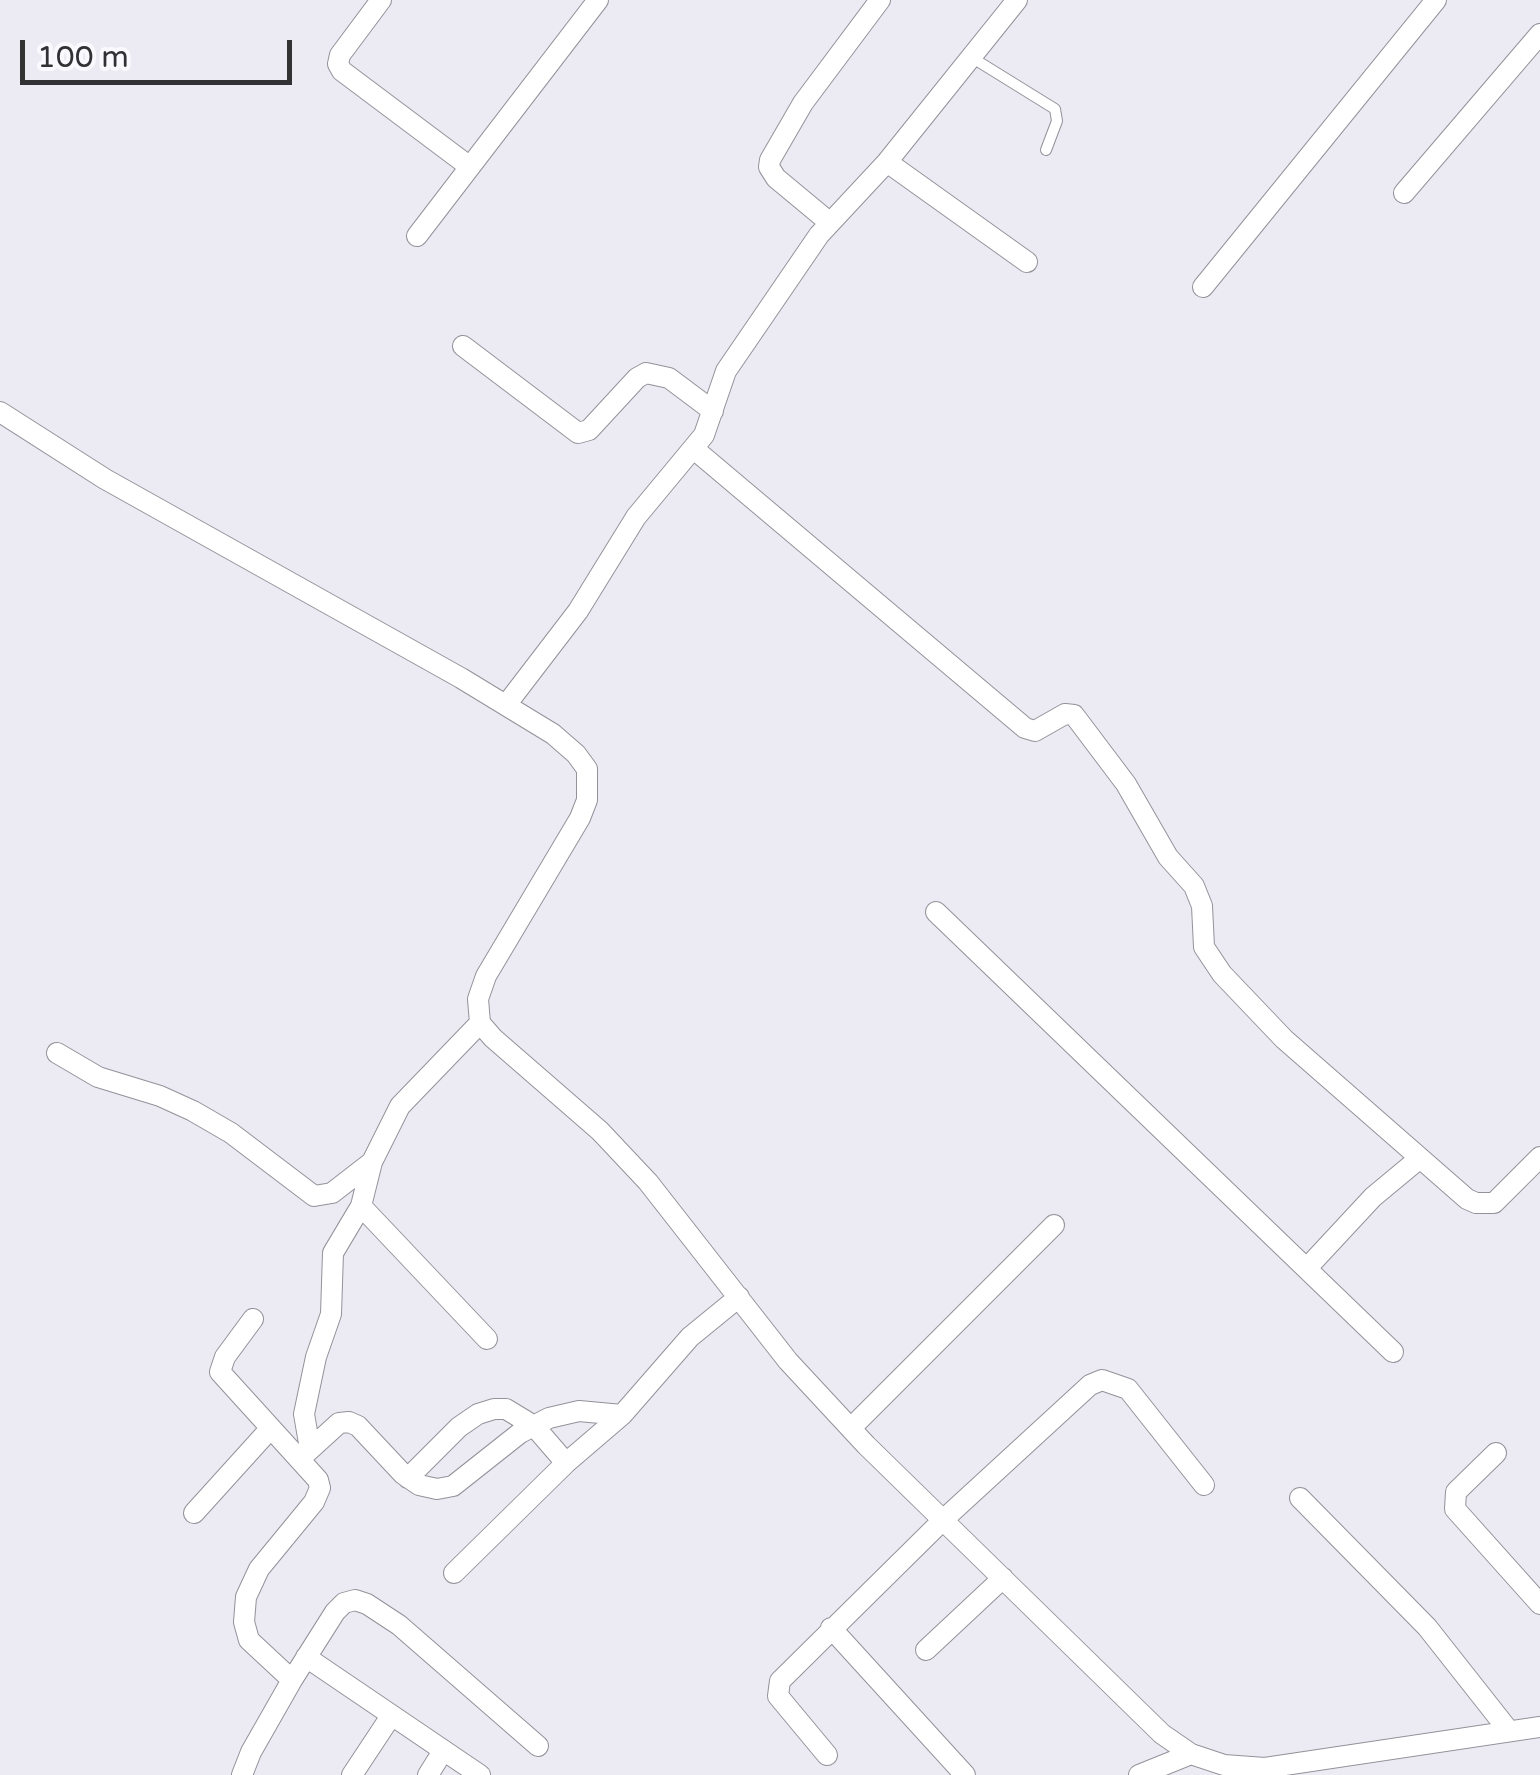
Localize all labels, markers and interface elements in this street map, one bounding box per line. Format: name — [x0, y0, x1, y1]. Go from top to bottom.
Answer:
scale bar — [25, 20, 298, 82]
text: 100 m — [37, 39, 129, 76]

